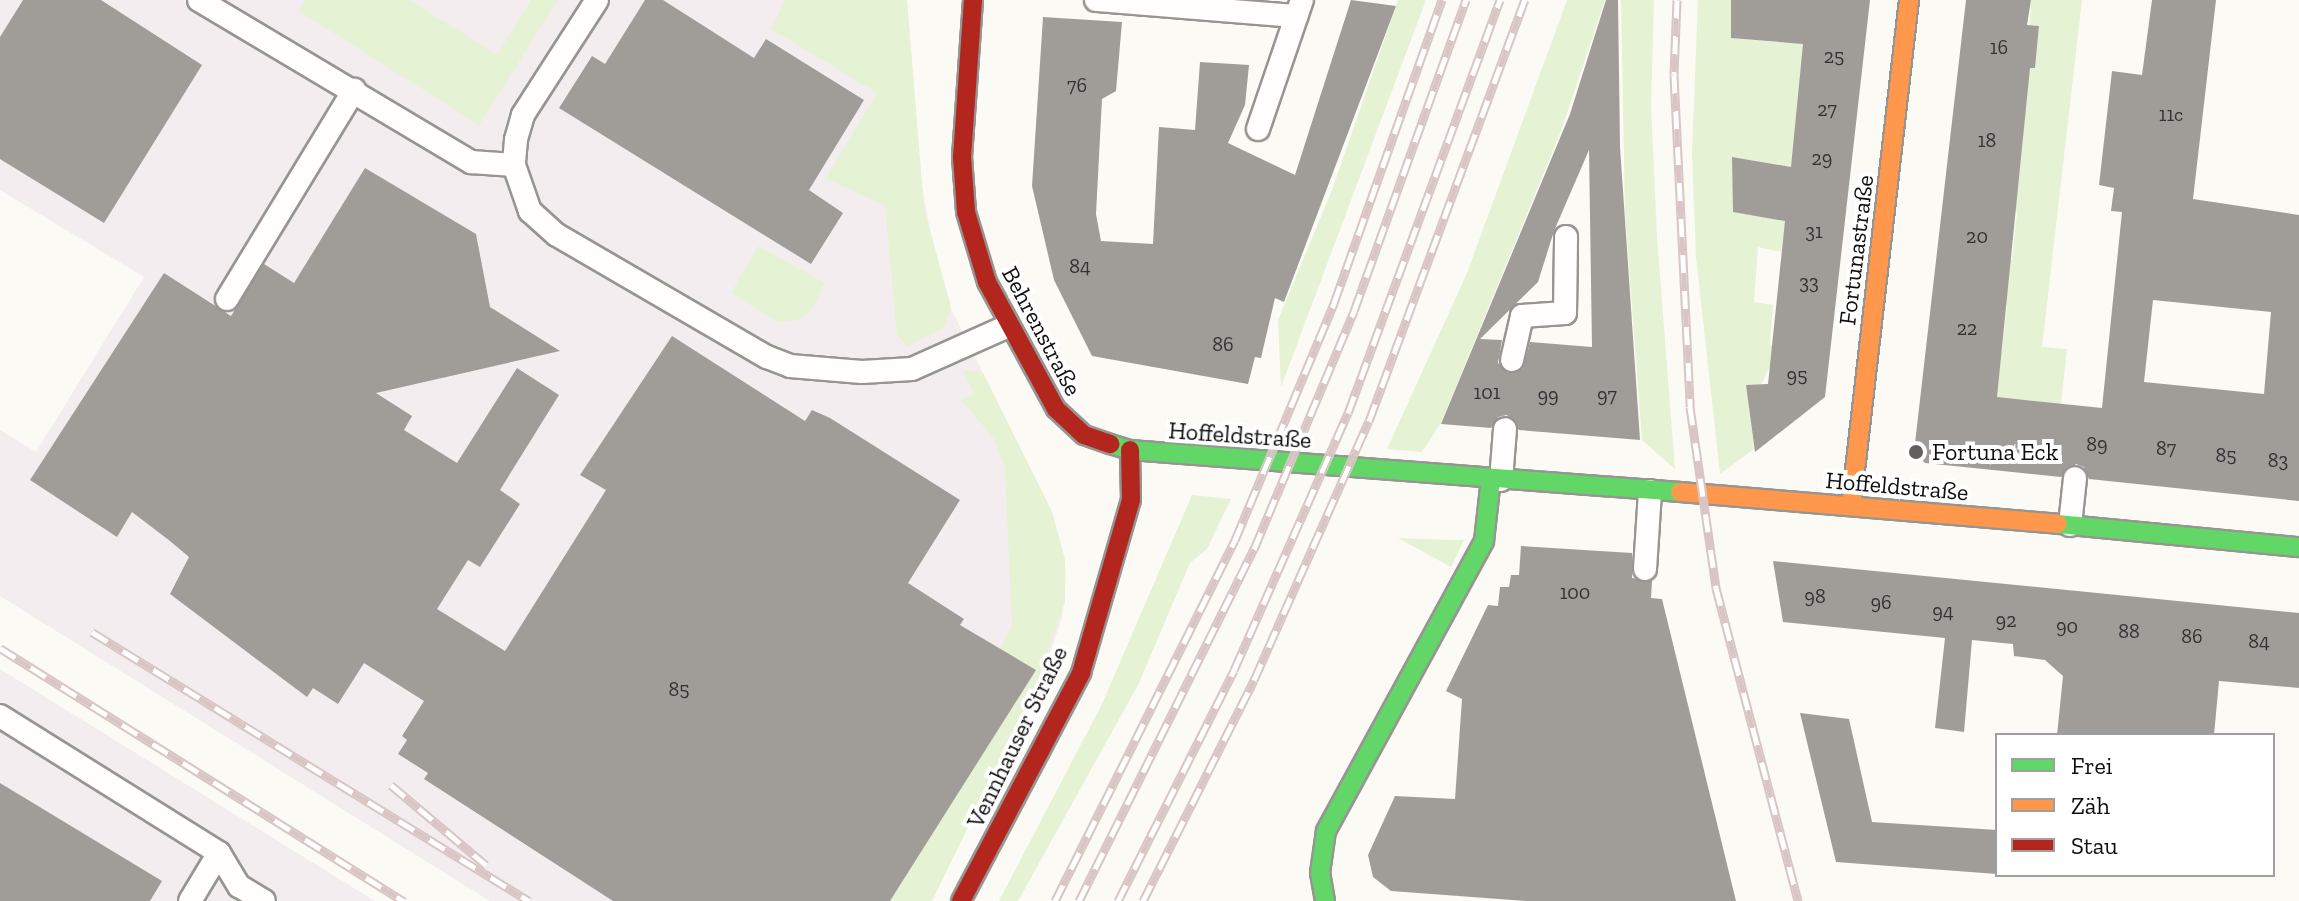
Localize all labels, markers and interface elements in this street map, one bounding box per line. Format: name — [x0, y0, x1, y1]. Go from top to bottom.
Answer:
house number: 16 — [1990, 35, 2008, 59]
house number: 25 — [1824, 44, 1844, 68]
house number: 76 — [1067, 73, 1087, 97]
house number: 27 — [1817, 97, 1837, 121]
house number: 11c — [2159, 102, 2183, 126]
house number: 18 — [1978, 128, 1996, 152]
house number: 29 — [1812, 146, 1832, 170]
street label: Fortunastraße — [1833, 173, 1879, 327]
house number: 31 — [1805, 219, 1823, 243]
house number: 20 — [1966, 224, 1988, 248]
house number: 84 — [1069, 254, 1091, 278]
street label: Behrenstraße — [996, 261, 1088, 401]
house number: 33 — [1799, 270, 1819, 294]
house number: 22 — [1957, 316, 1977, 340]
house number: 86 — [1212, 332, 1234, 356]
house number: 95 — [1787, 363, 1807, 387]
house number: 101 — [1474, 380, 1500, 404]
house number: 99 — [1537, 383, 1559, 407]
house number: 97 — [1597, 383, 1617, 407]
street label: Hoffeldstraße — [1168, 416, 1312, 454]
house number: 89 — [2086, 432, 2108, 456]
house number: 87 — [2156, 436, 2176, 460]
place label: Fortuna Eck — [1932, 438, 2058, 466]
marker: Fortuna Eck — [1907, 443, 1925, 461]
house number: 85 — [2216, 443, 2236, 467]
house number: 83 — [2268, 448, 2288, 472]
street label: Hoffeldstraße — [1824, 465, 1970, 507]
house number: 100 — [1560, 580, 1590, 604]
house number: 98 — [1804, 584, 1826, 608]
house number: 96 — [1870, 590, 1892, 614]
house number: 94 — [1932, 599, 1954, 623]
house number: 92 — [1996, 608, 2016, 632]
house number: 90 — [2056, 614, 2078, 638]
house number: 88 — [2118, 619, 2140, 643]
house number: 86 — [2181, 624, 2203, 648]
house number: 84 — [2248, 629, 2270, 653]
street label: Vennhauser Straße — [960, 641, 1074, 833]
house number: 85 — [669, 677, 689, 701]
legend — [1995, 733, 2275, 877]
text: Frei — [2071, 751, 2112, 780]
text: Zäh — [2071, 791, 2110, 820]
text: Stau — [2071, 831, 2118, 860]

